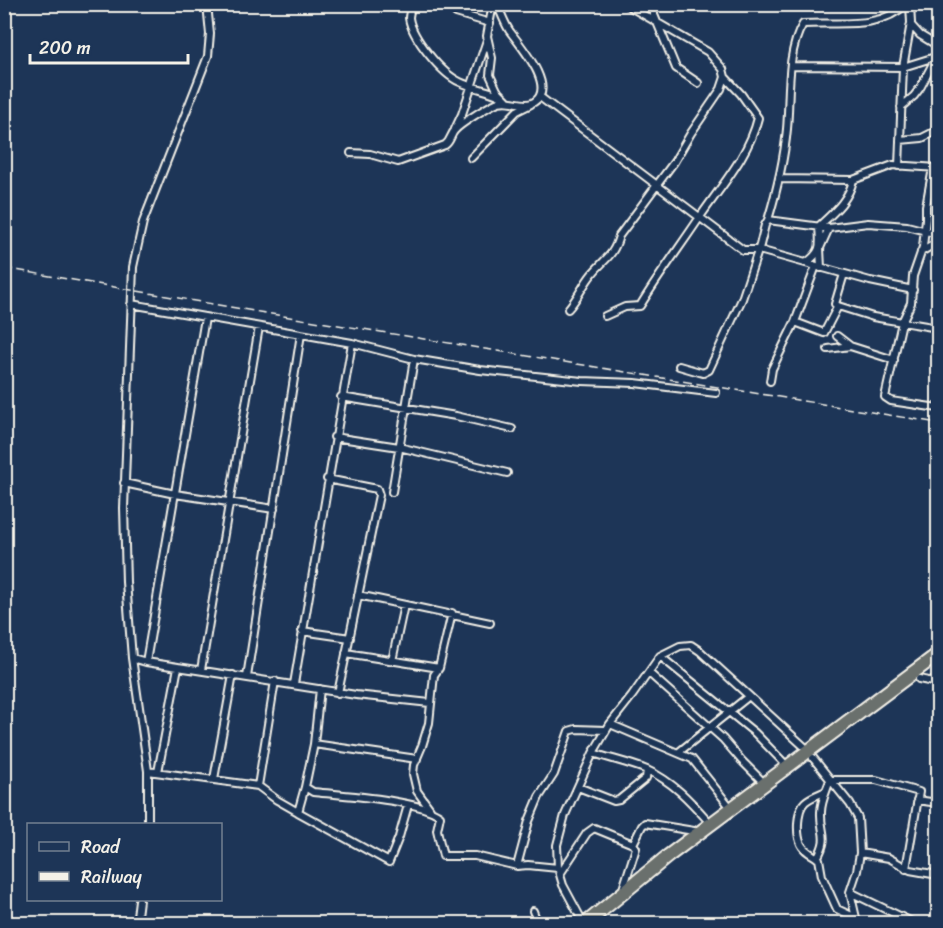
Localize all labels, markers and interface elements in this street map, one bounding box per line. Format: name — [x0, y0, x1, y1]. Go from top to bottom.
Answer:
scale bar — [30, 27, 188, 65]
text: 200 m — [39, 32, 91, 64]
legend — [27, 823, 222, 901]
text: Road — [81, 831, 121, 863]
text: Railway — [81, 861, 143, 893]

